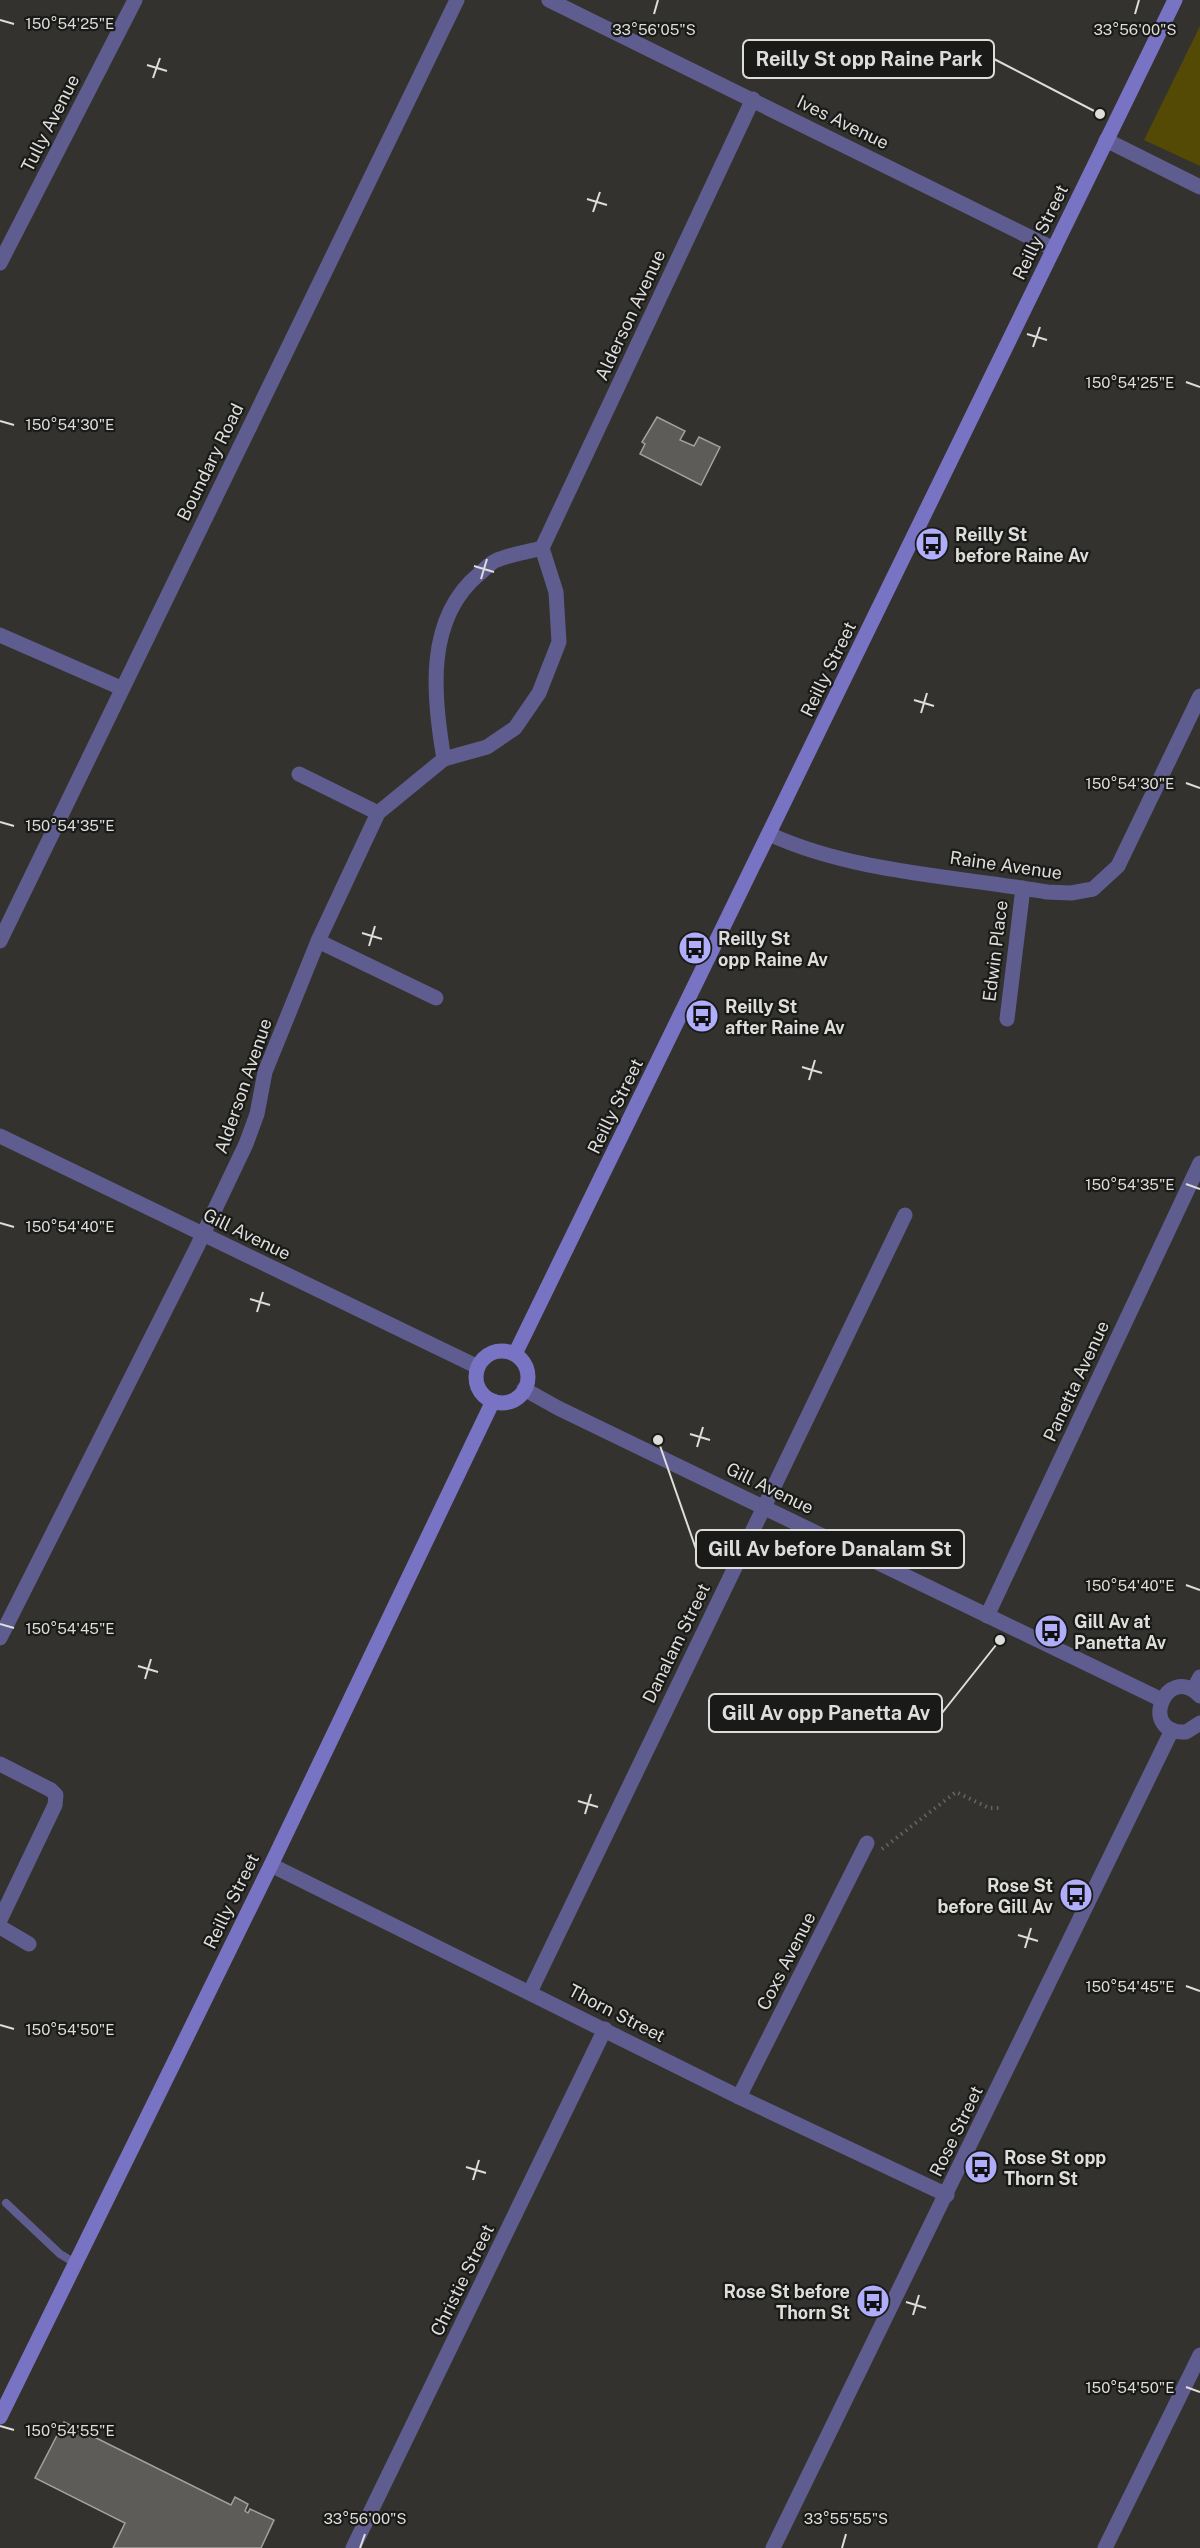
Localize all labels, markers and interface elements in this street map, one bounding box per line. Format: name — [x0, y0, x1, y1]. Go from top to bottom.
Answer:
text: 150°54'25"E — [26, 15, 114, 32]
text: 33°56'05"S — [612, 21, 696, 38]
text: 33°56'00"S — [1093, 21, 1177, 38]
callout: Reilly St opp Raine Park — [743, 40, 994, 78]
text: Reilly St opp Raine Park — [755, 47, 983, 71]
street label: Tully Avenue — [17, 71, 83, 175]
street label: Ives Avenue — [794, 91, 892, 153]
street label: Reilly Street — [1008, 181, 1072, 283]
street label: Alderson Avenue — [591, 246, 669, 384]
text: 150°54'25"E — [1086, 374, 1174, 391]
street label: Boundary Road — [173, 400, 247, 524]
text: 150°54'30"E — [26, 416, 114, 433]
place label: Reilly St before Raine Av — [955, 524, 1090, 566]
bus stop icon: Reilly St before Raine Av — [914, 526, 950, 562]
street label: Reilly Street — [796, 618, 860, 720]
text: 150°54'30"E — [1086, 775, 1174, 792]
text: 150°54'35"E — [25, 817, 115, 834]
street label: Raine Avenue — [948, 847, 1064, 883]
street label: Edwin Place — [978, 899, 1012, 1003]
place label: Reilly St opp Raine Av — [718, 928, 828, 970]
bus stop icon: Reilly St opp Raine Av — [677, 930, 713, 966]
place label: Reilly St after Raine Av — [725, 996, 845, 1038]
bus stop icon: Reilly St after Raine Av — [684, 998, 720, 1034]
street label: Alderson Avenue — [210, 1016, 276, 1156]
street label: Reilly Street — [583, 1055, 647, 1157]
text: 150°54'35"E — [1085, 1176, 1175, 1193]
street label: Gill Avenue — [200, 1204, 294, 1264]
text: 150°54'40"E — [26, 1218, 114, 1235]
street label: Panetta Avenue — [1039, 1317, 1113, 1445]
street label: Gill Avenue — [723, 1458, 817, 1518]
callout: Gill Av before Danalam St — [696, 1530, 964, 1568]
text: Gill Av before Danalam St — [708, 1537, 952, 1561]
text: 150°54'40"E — [1086, 1577, 1174, 1594]
street label: Danalam Street — [638, 1580, 714, 1706]
place label: Gill Av at Panetta Av — [1074, 1611, 1167, 1653]
bus stop icon: Gill Av at Panetta Av — [1033, 1613, 1069, 1649]
text: 150°54'45"E — [25, 1620, 115, 1637]
callout: Gill Av opp Panetta Av — [709, 1694, 942, 1732]
text: Gill Av opp Panetta Av — [722, 1701, 931, 1725]
street label: Reilly Street — [199, 1850, 263, 1952]
place label: Rose St before Gill Av — [937, 1875, 1054, 1917]
bus stop icon: Rose St before Gill Av — [1058, 1877, 1094, 1913]
street label: Coxs Avenue — [752, 1909, 820, 2013]
text: 150°54'45"E — [1085, 1978, 1175, 1995]
street label: Thorn Street — [565, 1980, 669, 2046]
text: 150°54'50"E — [25, 2021, 115, 2038]
street label: Rose Street — [925, 2082, 987, 2180]
place label: Rose St opp Thorn St — [1004, 2147, 1106, 2189]
bus stop icon: Rose St opp Thorn St — [963, 2149, 999, 2185]
street label: Christie Street — [426, 2221, 498, 2339]
place label: Rose St before Thorn St — [724, 2281, 850, 2323]
bus stop icon: Rose St before Thorn St — [855, 2283, 891, 2319]
text: 150°54'50"E — [1085, 2379, 1175, 2396]
text: 150°54'55"E — [25, 2422, 115, 2439]
text: 33°56'00"S — [323, 2510, 407, 2527]
text: 33°55'55"S — [804, 2510, 888, 2527]

